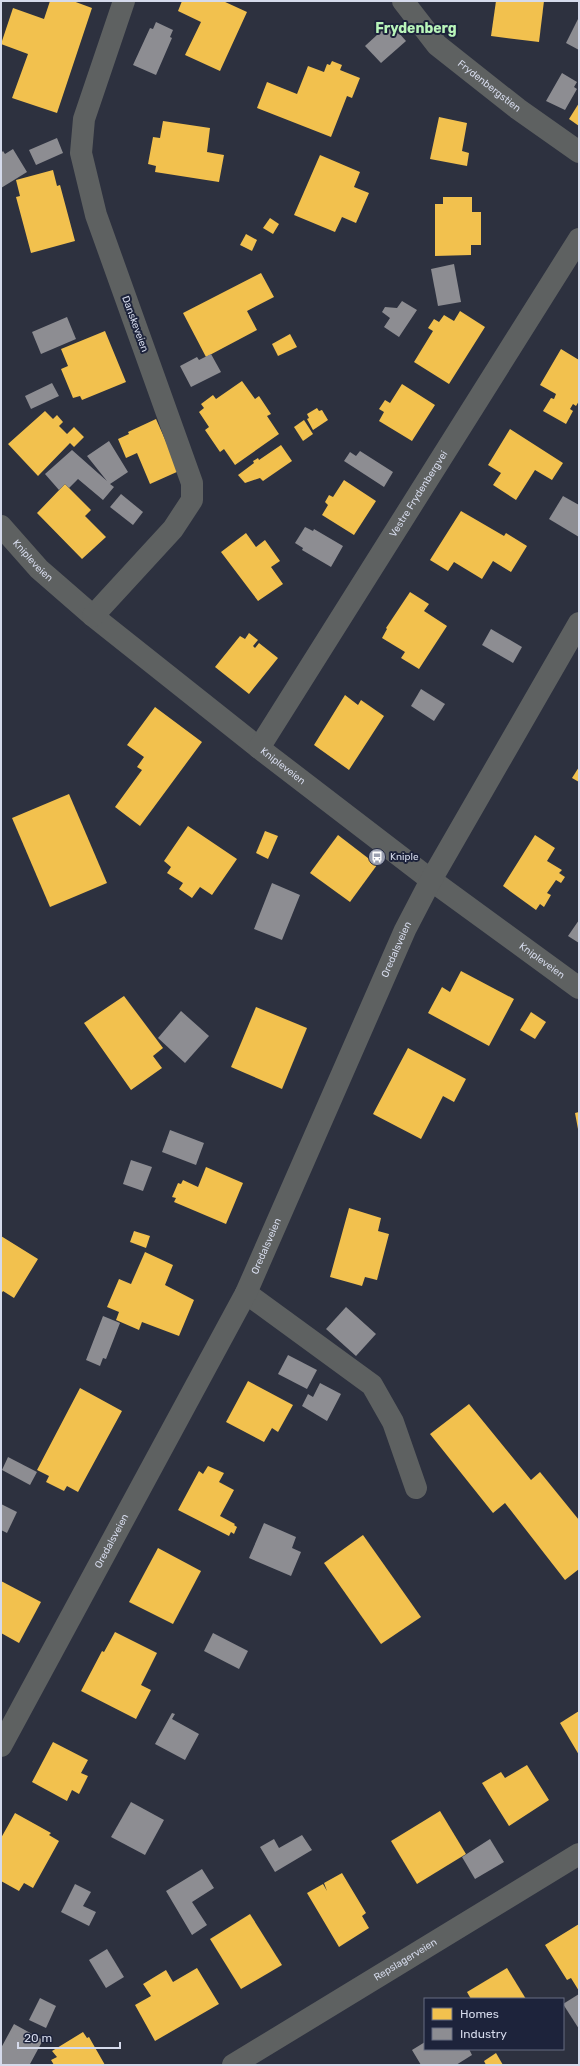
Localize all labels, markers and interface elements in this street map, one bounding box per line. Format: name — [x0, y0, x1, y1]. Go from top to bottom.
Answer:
district label: Frydenberg — [375, 20, 457, 37]
street label: Frydenbergstien — [455, 58, 523, 115]
street label: Danskeveien — [119, 294, 151, 354]
street label: Vestre Frydenbergvei — [387, 449, 450, 539]
street label: Knipleveien — [10, 537, 55, 584]
street label: Knipleveien — [258, 745, 308, 787]
bus stop icon: Kniple — [367, 847, 387, 867]
place label: Kniple — [390, 851, 419, 863]
street label: Oredalsveien — [379, 920, 414, 979]
street label: Knipleveien — [517, 940, 567, 981]
street label: Oredalsveien — [249, 1216, 284, 1276]
street label: Oredalsveien — [92, 1512, 131, 1570]
street label: Repslagerveien — [372, 1936, 439, 1984]
legend — [424, 1998, 564, 2050]
text: Homes — [460, 2007, 499, 2021]
scale bar — [18, 2024, 120, 2050]
text: Industry — [460, 2027, 507, 2041]
text: 20 m — [24, 2031, 52, 2045]

